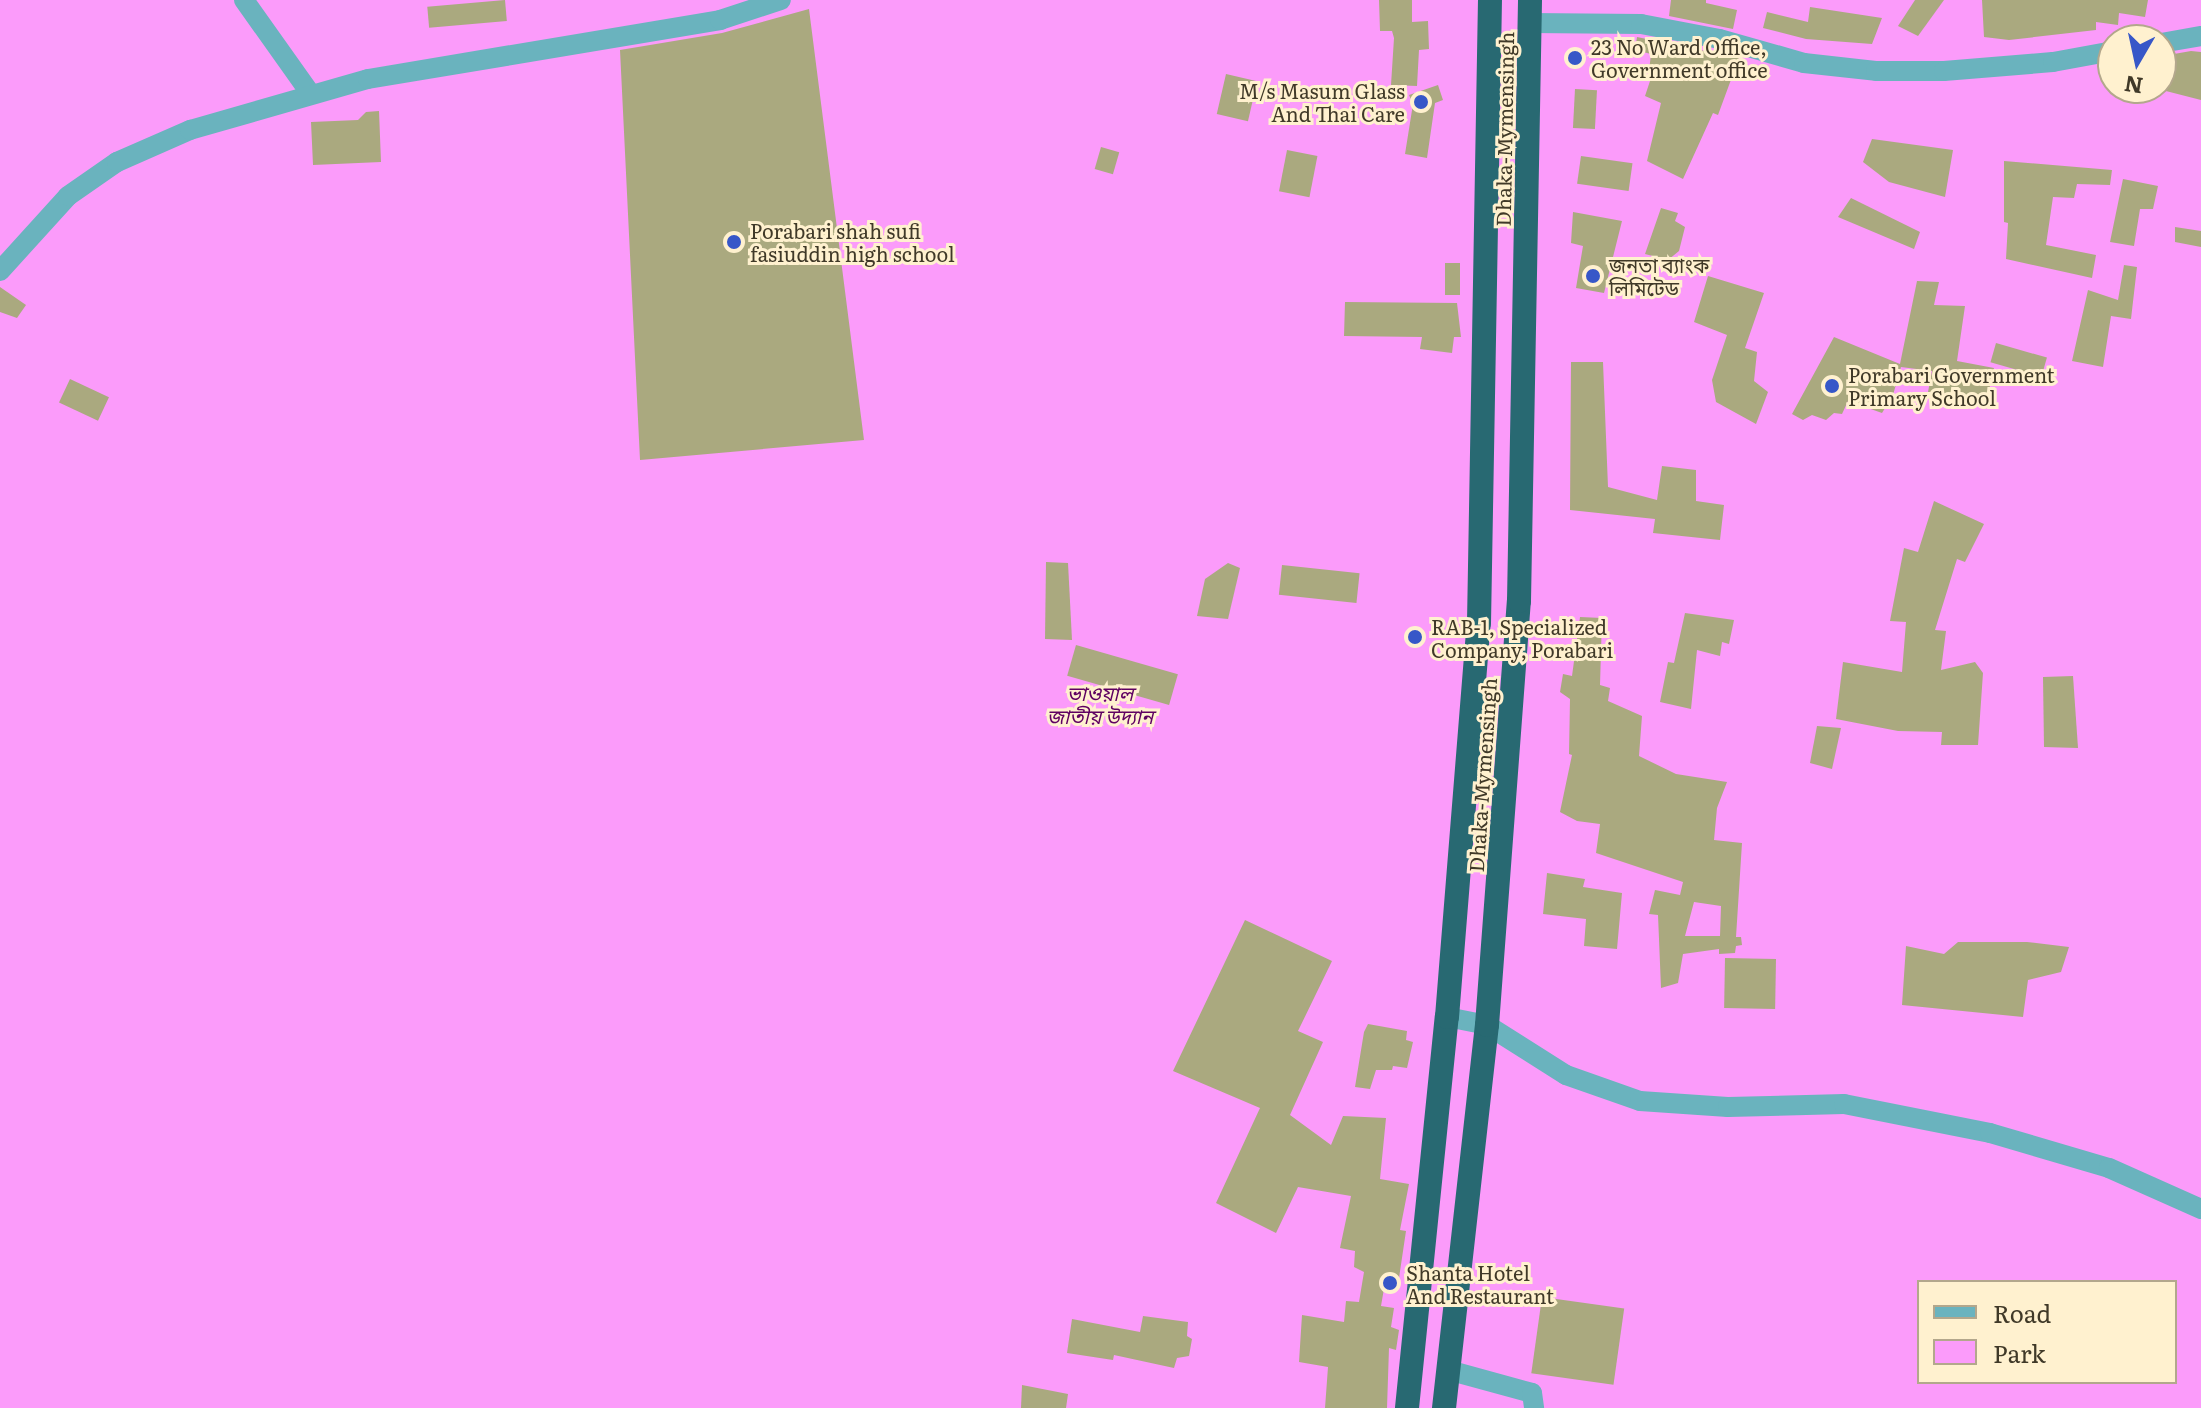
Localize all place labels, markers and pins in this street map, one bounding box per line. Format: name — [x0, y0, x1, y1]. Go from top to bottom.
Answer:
place label: 23 No Ward Office, Government office — [1591, 34, 1768, 81]
marker: 23 No Ward Office, Government office — [1566, 49, 1584, 67]
place label: M/s Masum Glass And Thai Care — [1239, 78, 1405, 125]
marker: M/s Masum Glass And Thai Care — [1412, 93, 1430, 111]
place label: Porabari shah sufi fasiuddin high school — [750, 218, 955, 265]
marker: Porabari shah sufi fasiuddin high school — [725, 233, 743, 251]
place label: জনতা ব্যাংক লিমিটেড — [1609, 252, 1709, 299]
marker: জনতা ব্যাংক লিমিটেড — [1584, 267, 1602, 285]
place label: Porabari Government Primary School — [1848, 362, 2055, 409]
marker: Porabari Government Primary School — [1823, 377, 1841, 395]
place label: RAB-1, Specialized Company, Porabari — [1431, 614, 1613, 661]
marker: RAB-1, Specialized Company, Porabari — [1406, 628, 1424, 646]
place label: Shanta Hotel And Restaurant — [1406, 1260, 1554, 1307]
marker: Shanta Hotel And Restaurant — [1381, 1274, 1399, 1292]

